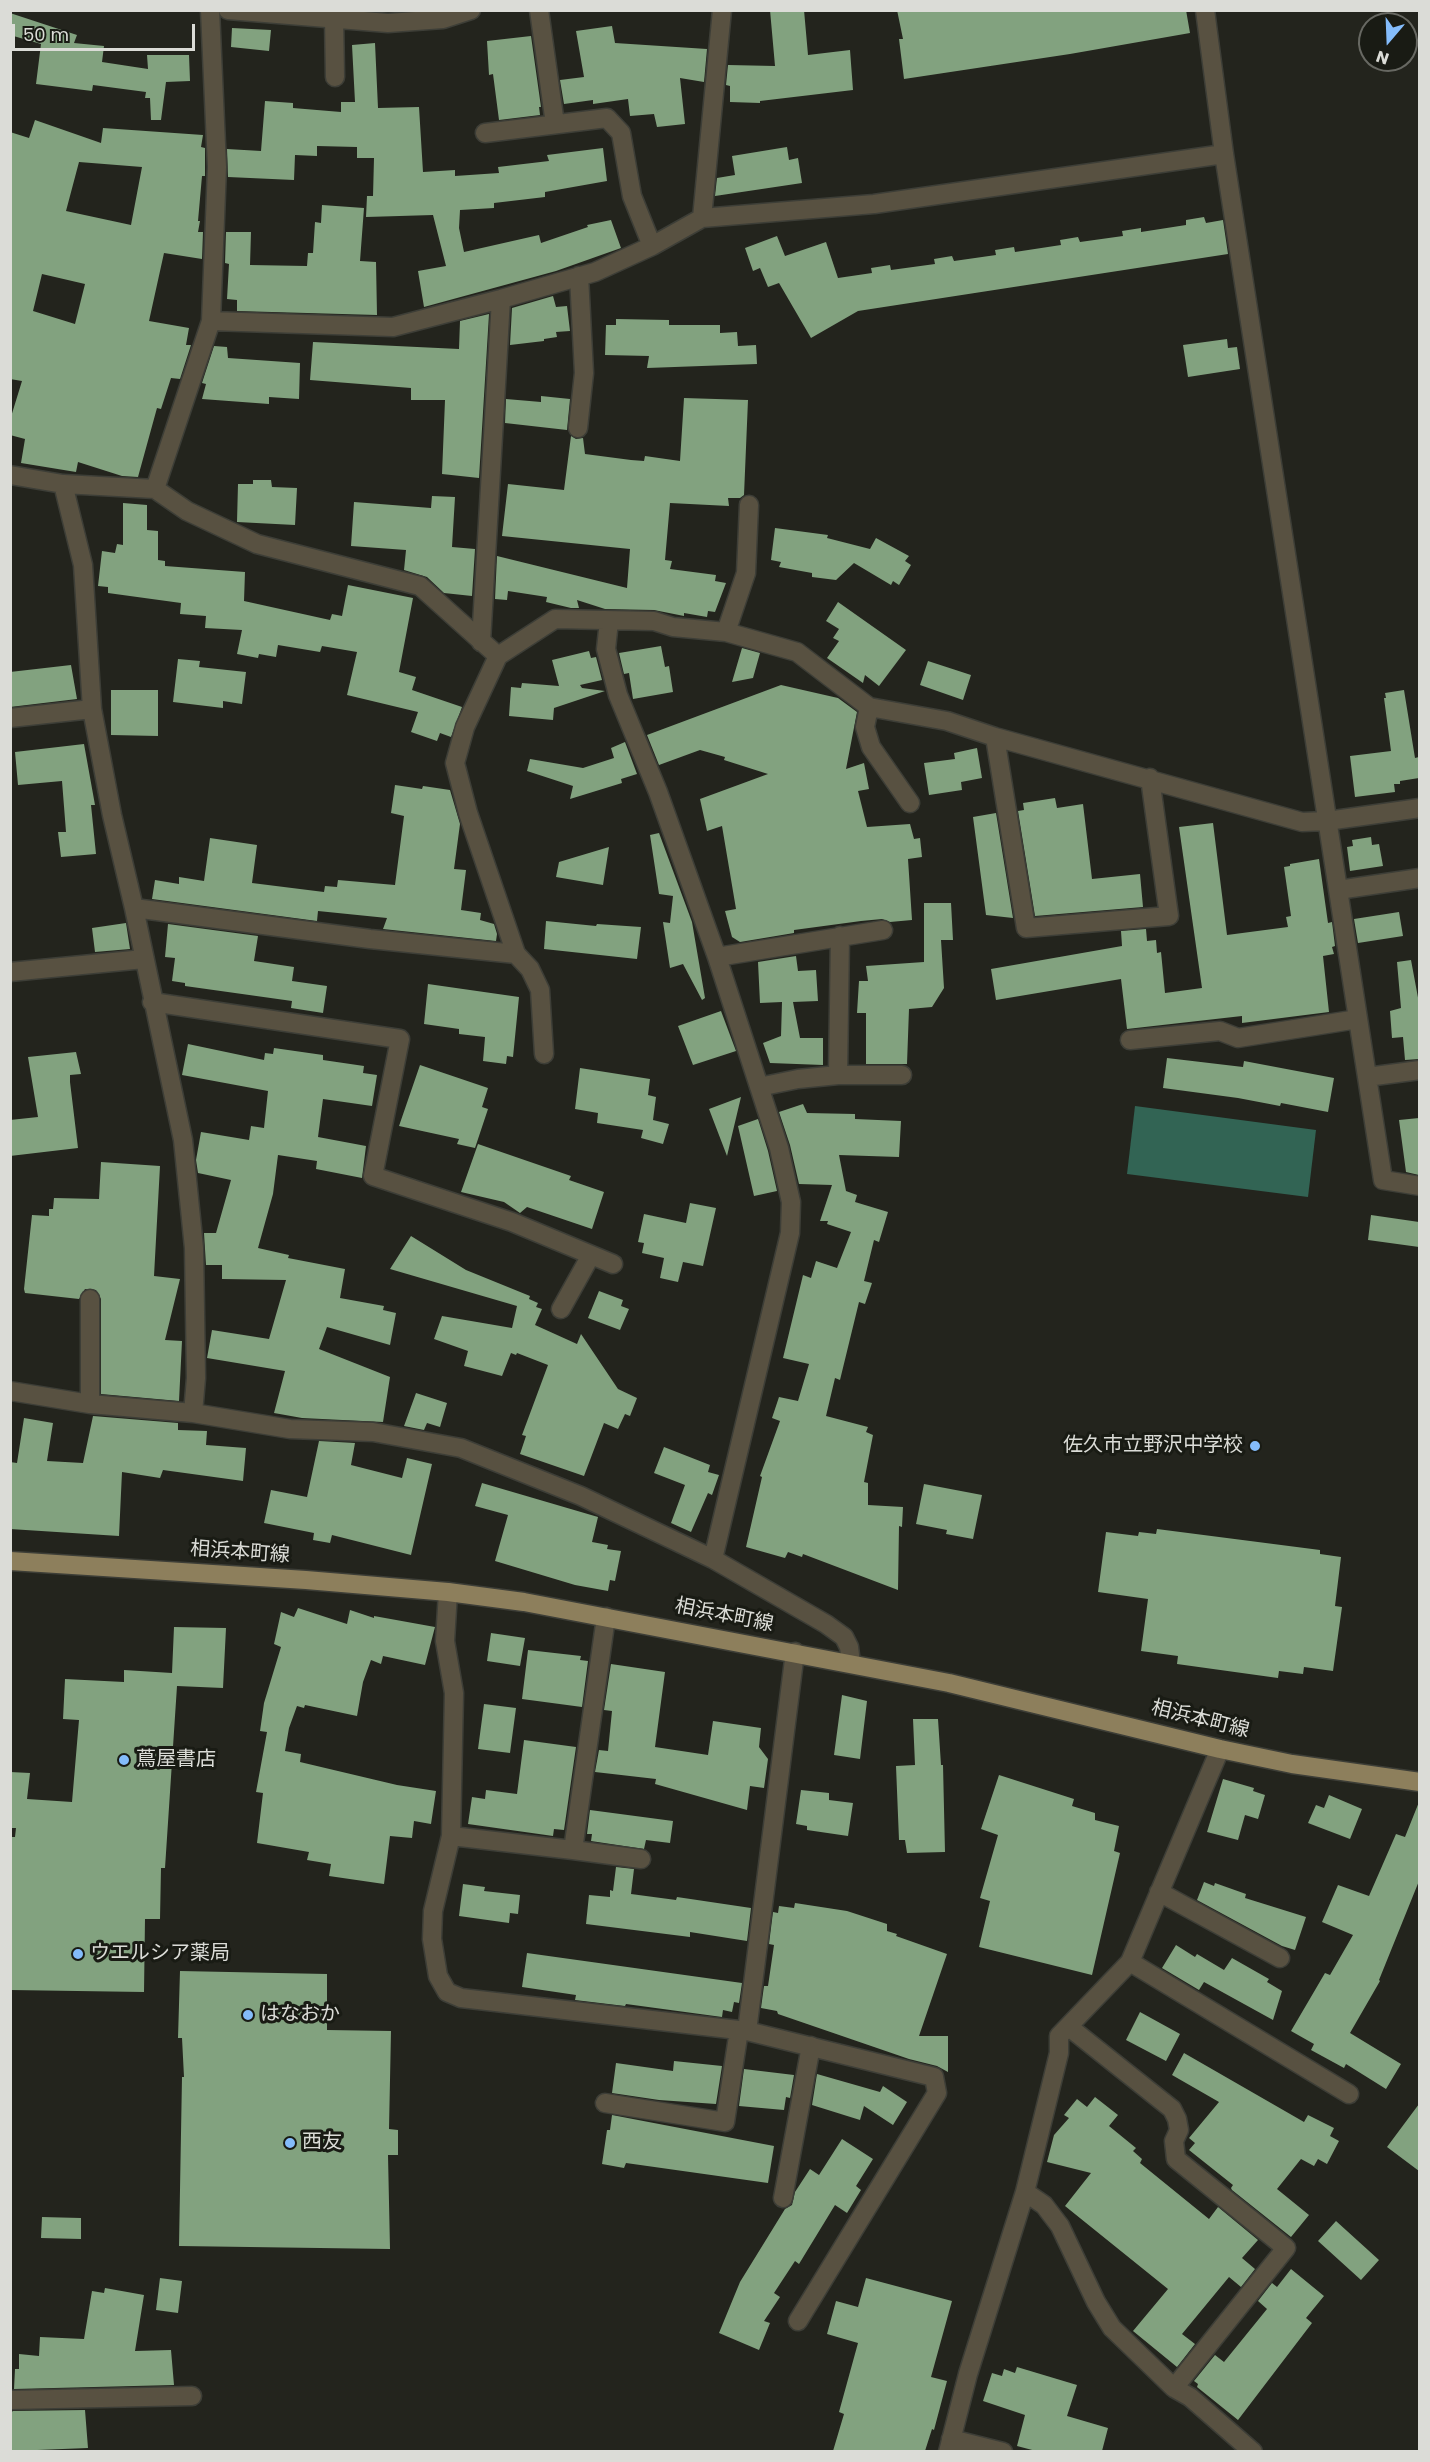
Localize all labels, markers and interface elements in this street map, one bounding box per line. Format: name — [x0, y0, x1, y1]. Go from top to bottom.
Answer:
scale bar — [15, 12, 198, 50]
north arrow — [1358, 12, 1418, 72]
text: 50 m — [23, 22, 69, 47]
text: N — [1373, 45, 1392, 70]
place label: 佐久市立野沢中学校 — [1063, 1434, 1243, 1458]
marker: 佐久市立野沢中学校 — [1248, 1439, 1262, 1453]
street label: 相浜本町線 — [189, 1538, 291, 1568]
street label: 相浜本町線 — [673, 1595, 775, 1637]
street label: 相浜本町線 — [1149, 1696, 1251, 1744]
place label: 蔦屋書店 — [136, 1748, 216, 1772]
marker: 蔦屋書店 — [117, 1753, 131, 1767]
place label: ウエルシア薬局 — [90, 1942, 230, 1966]
marker: ウエルシア薬局 — [71, 1947, 85, 1961]
place label: はなおか — [260, 2003, 340, 2027]
marker: はなおか — [241, 2008, 255, 2022]
place label: 西友 — [302, 2131, 342, 2155]
marker: 西友 — [283, 2136, 297, 2150]

